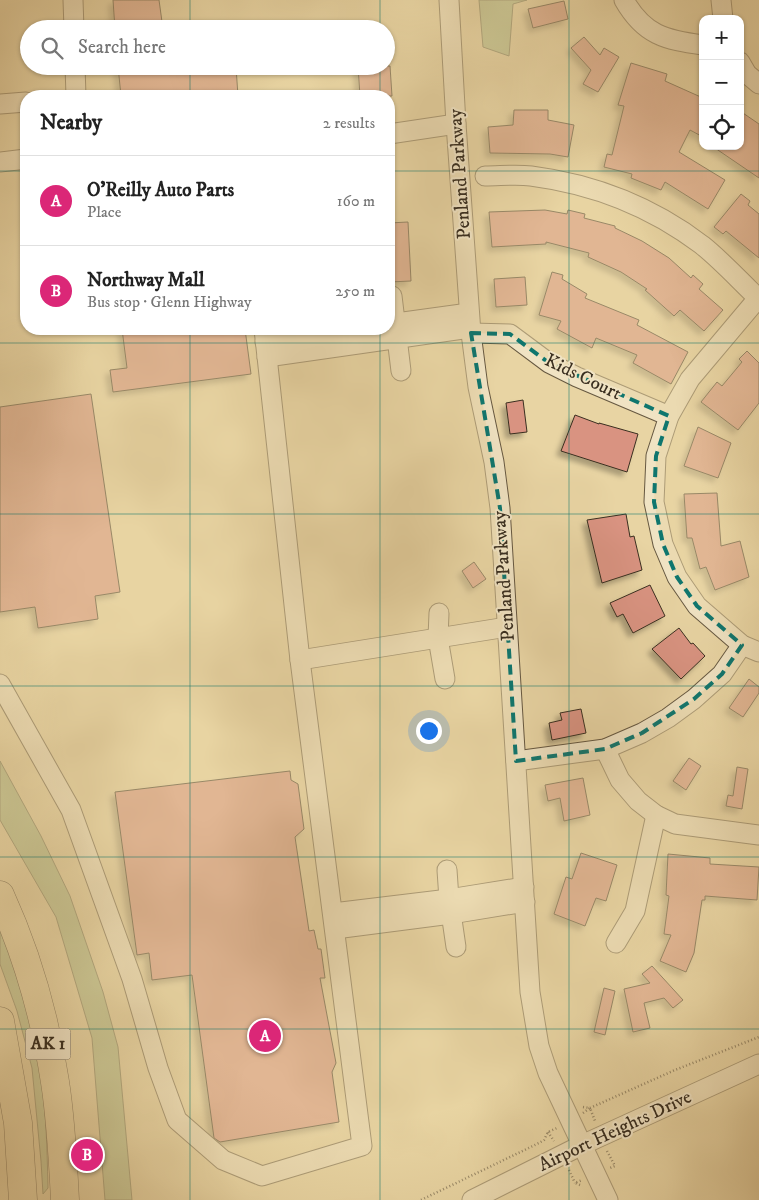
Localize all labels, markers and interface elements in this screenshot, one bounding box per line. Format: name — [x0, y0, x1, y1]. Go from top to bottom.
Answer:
map controls — [699, 15, 744, 150]
button: + — [699, 15, 744, 60]
search box — [20, 20, 395, 75]
icon: search — [38, 34, 66, 62]
text: Search here — [78, 36, 166, 59]
button: − — [699, 60, 744, 105]
button: locate — [699, 105, 744, 150]
street label: Penland Parkway — [444, 107, 476, 240]
text: Nearby — [40, 110, 102, 136]
text: 2 results — [323, 113, 375, 133]
text: O'Reilly Auto Parts — [87, 179, 234, 202]
text: A — [51, 191, 61, 211]
text: 160 m — [337, 191, 375, 211]
text: Place — [87, 202, 121, 222]
text: Northway Mall — [87, 269, 204, 292]
text: B — [51, 281, 61, 301]
text: 250 m — [335, 281, 375, 301]
text: Bus stop · Glenn Highway — [87, 292, 251, 312]
street label: Kids Court — [541, 349, 625, 405]
street label: Penland Parkway — [488, 509, 520, 642]
your location — [416, 718, 442, 744]
pin: A — [249, 1017, 281, 1055]
road number: AK 1 — [26, 1028, 70, 1060]
street label: Airport Heights Drive — [535, 1085, 695, 1177]
pin: B — [71, 1136, 103, 1174]

